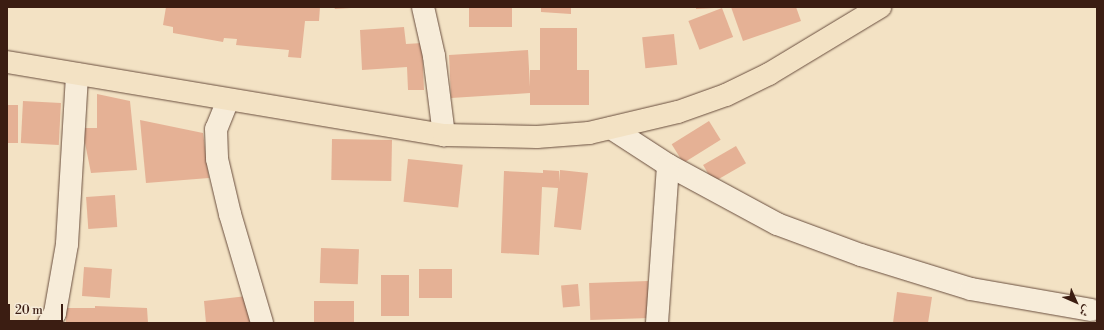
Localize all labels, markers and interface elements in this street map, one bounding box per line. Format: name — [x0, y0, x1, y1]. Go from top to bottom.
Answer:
north arrow — [1056, 282, 1096, 322]
scale bar — [10, 296, 65, 322]
text: ش — [1076, 302, 1093, 319]
text: 20 m — [15, 303, 43, 318]

